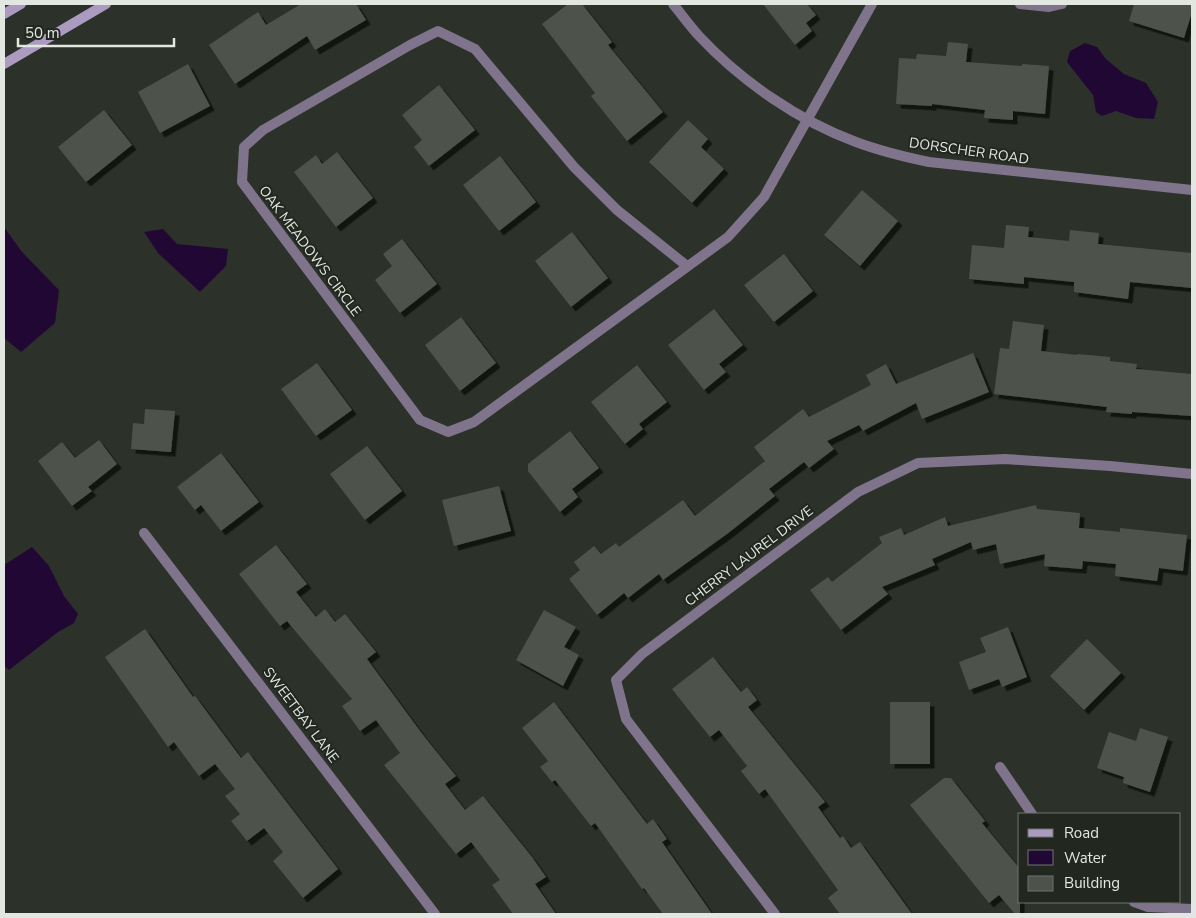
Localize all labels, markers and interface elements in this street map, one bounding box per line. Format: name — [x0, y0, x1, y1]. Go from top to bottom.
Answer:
scale bar — [18, 15, 174, 47]
text: 50 m — [25, 23, 60, 43]
street label: DORSCHER ROAD — [908, 133, 1030, 169]
street label: OAK MEADOWS CIRCLE — [255, 182, 365, 320]
street label: CHERRY LAUREL DRIVE — [681, 501, 817, 611]
street label: SWEETBAY LANE — [259, 663, 343, 767]
legend — [1018, 813, 1181, 903]
text: Road — [1064, 823, 1099, 843]
text: Water — [1064, 848, 1107, 868]
text: Building — [1064, 873, 1120, 893]

